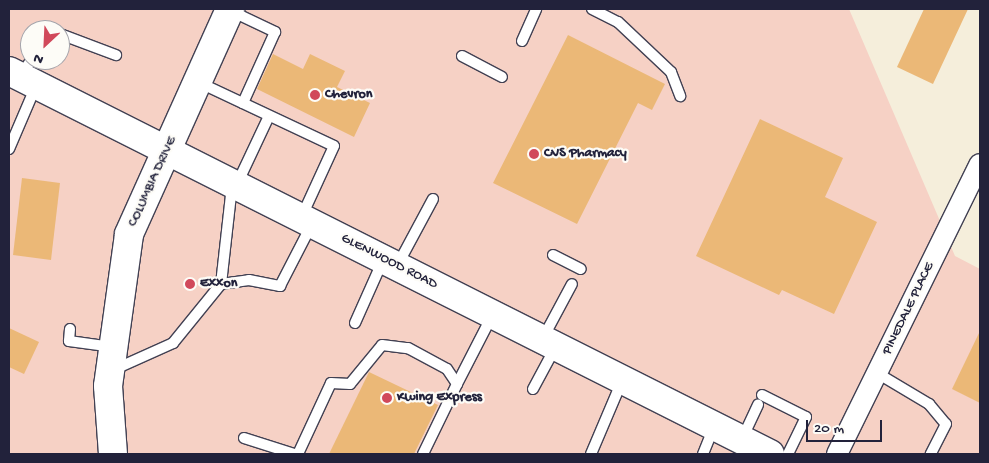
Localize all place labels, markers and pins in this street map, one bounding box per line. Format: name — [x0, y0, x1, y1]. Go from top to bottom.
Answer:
place label: Chevron — [325, 87, 372, 103]
marker: Chevron — [309, 89, 321, 101]
place label: CVS Pharmacy — [544, 146, 627, 162]
marker: CVS Pharmacy — [528, 148, 540, 160]
place label: Exxon — [200, 276, 237, 292]
marker: Exxon — [184, 278, 196, 290]
place label: Kwing Express — [397, 390, 482, 406]
marker: Kwing Express — [381, 392, 393, 404]

